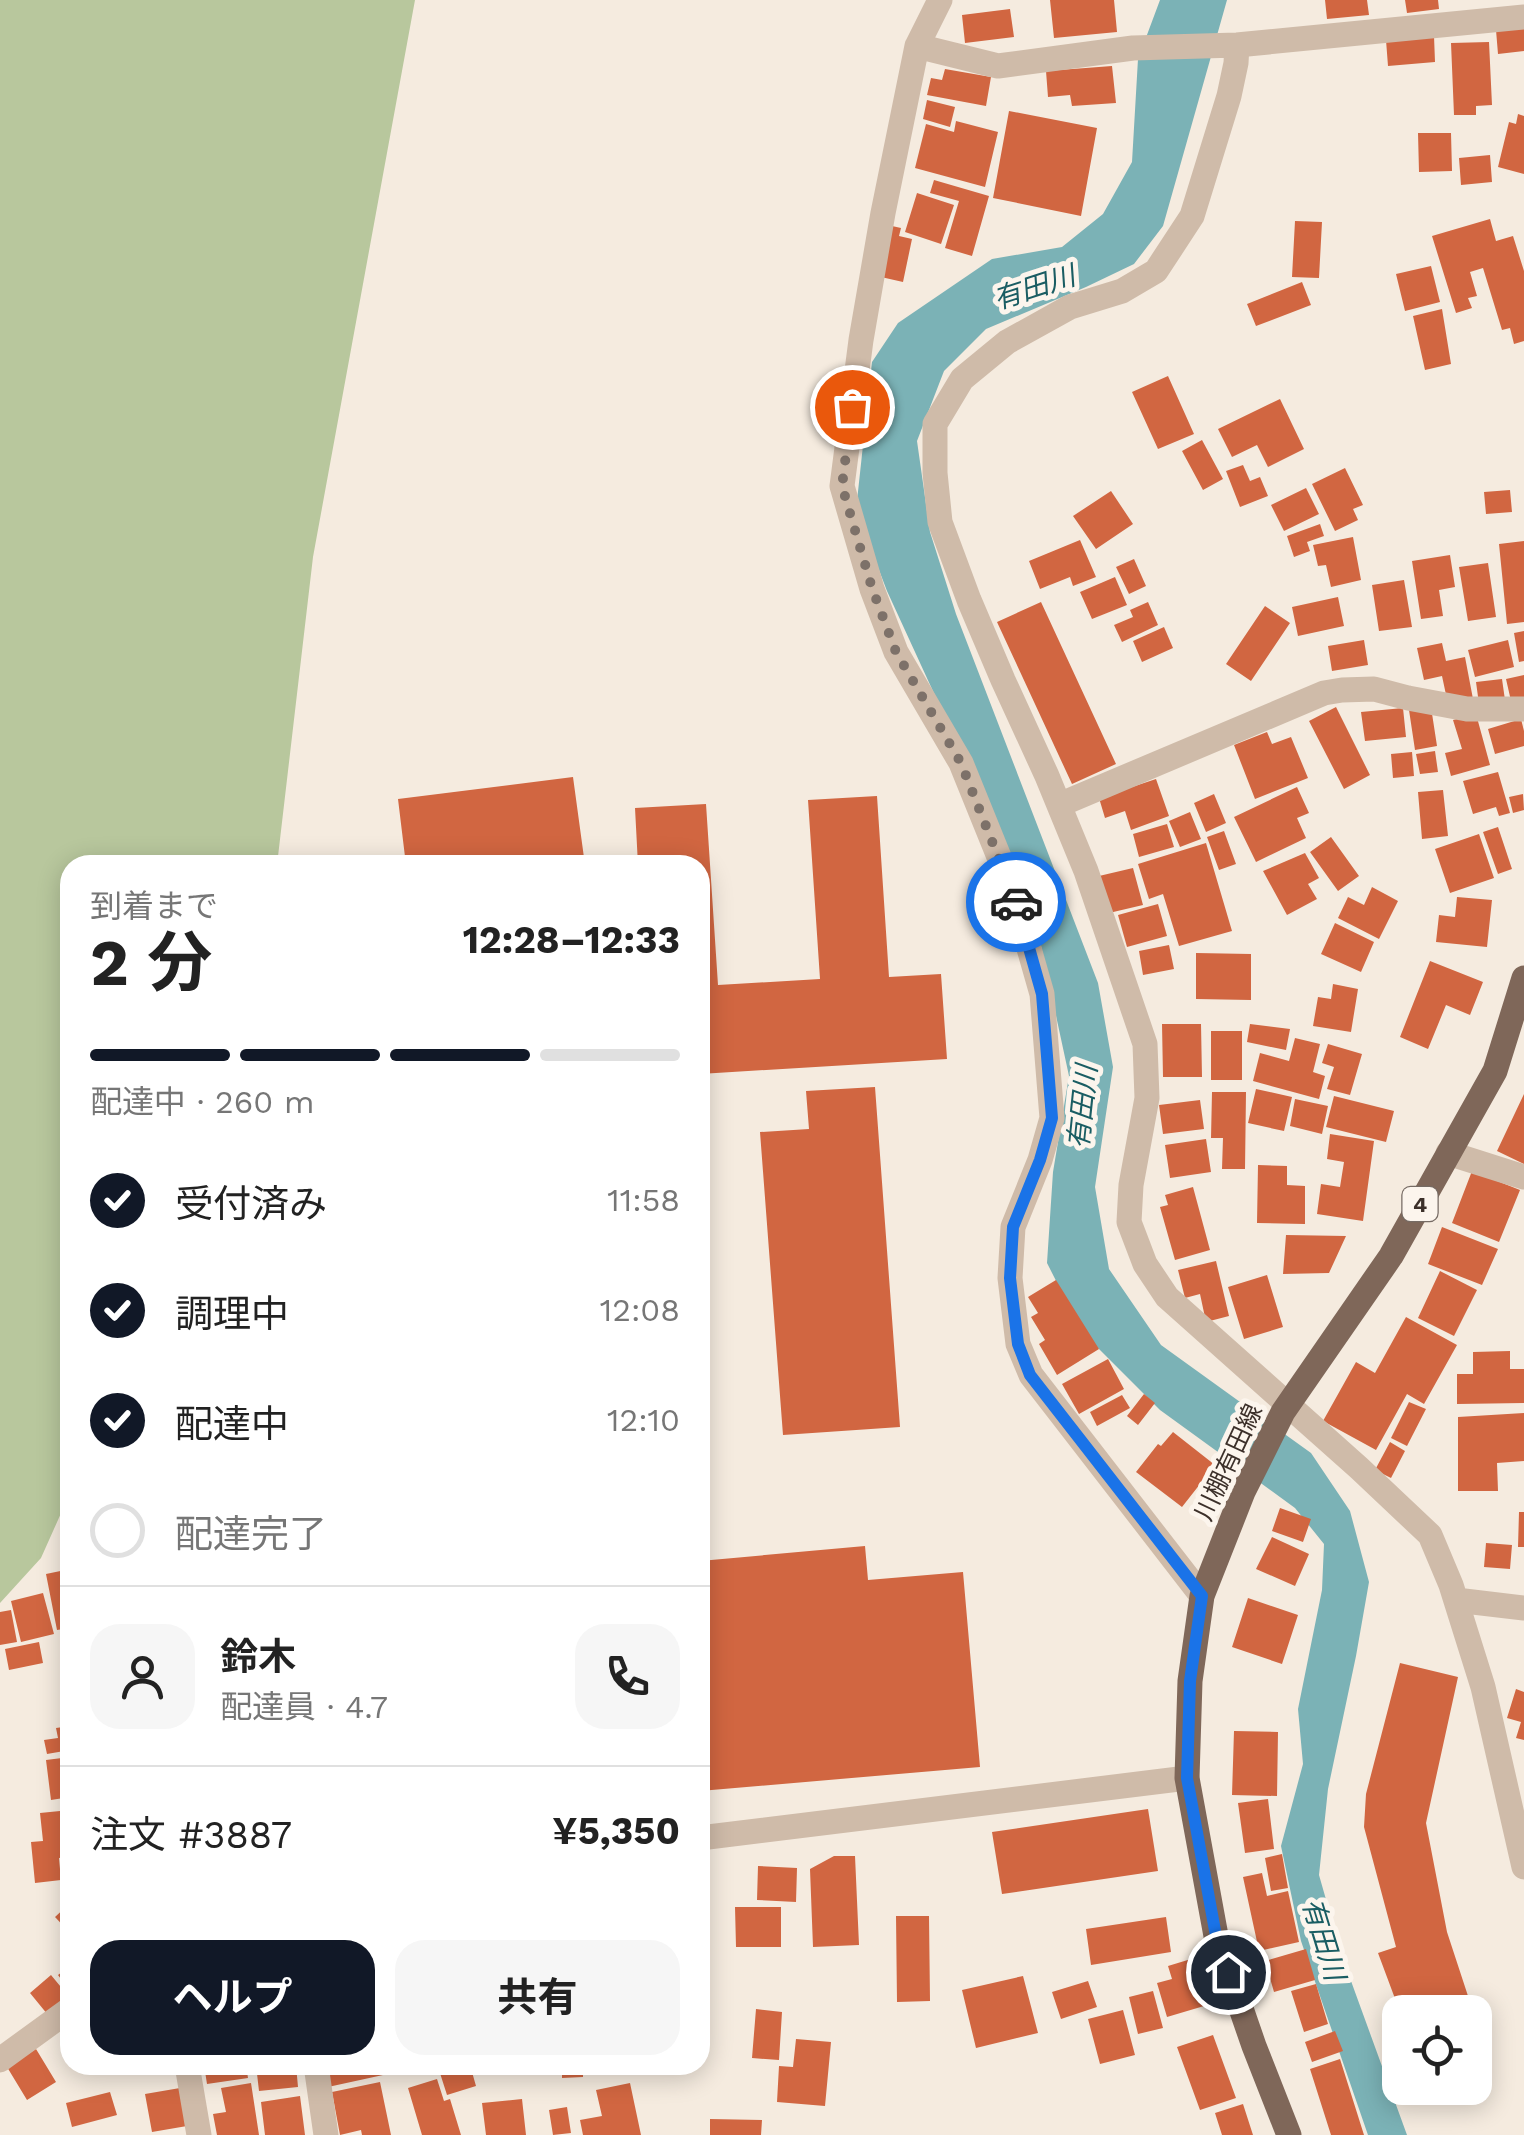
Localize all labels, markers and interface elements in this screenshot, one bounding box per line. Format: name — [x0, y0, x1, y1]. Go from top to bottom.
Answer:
water label: 有田川 — [989, 258, 1082, 316]
pin — [810, 365, 895, 450]
icon: bag — [825, 380, 880, 435]
courier — [966, 852, 1066, 952]
icon: car — [989, 875, 1044, 930]
text: 到着まで — [90, 887, 218, 925]
text: 12:28–12:33 — [463, 918, 680, 962]
text: 2 分 — [90, 925, 212, 1001]
water label: 有田川 — [1062, 1061, 1104, 1151]
text: 配達中 · 260 m — [90, 1083, 314, 1121]
icon: check — [90, 1173, 145, 1228]
text: 11:58 — [607, 1181, 680, 1219]
text: 受付済み — [175, 1182, 327, 1226]
road number: 4 — [1402, 1187, 1438, 1221]
icon: check — [90, 1283, 145, 1338]
text: 12:08 — [600, 1291, 680, 1329]
text: 調理中 — [175, 1292, 289, 1336]
icon: check — [90, 1393, 145, 1448]
street label: 川棚有田線 — [1189, 1399, 1268, 1525]
text: 12:10 — [607, 1401, 680, 1439]
text: 配達中 — [175, 1402, 289, 1446]
text: 配達完了 — [175, 1512, 327, 1556]
button: person — [90, 1624, 195, 1729]
button: phone — [575, 1624, 680, 1729]
text: 鈴木 — [220, 1635, 296, 1679]
text: 配達員 · 4.7 — [220, 1688, 388, 1726]
text: ¥5,350 — [552, 1809, 680, 1853]
text: 注文 #3887 — [90, 1813, 292, 1857]
water label: 有田川 — [1295, 1894, 1352, 1987]
pin — [1186, 1930, 1271, 2015]
button: ヘルプ — [90, 1940, 375, 2055]
button: 共有 — [395, 1940, 680, 2055]
icon: home — [1201, 1945, 1256, 2000]
map controls — [1382, 1995, 1492, 2105]
button: locate — [1382, 1995, 1492, 2105]

